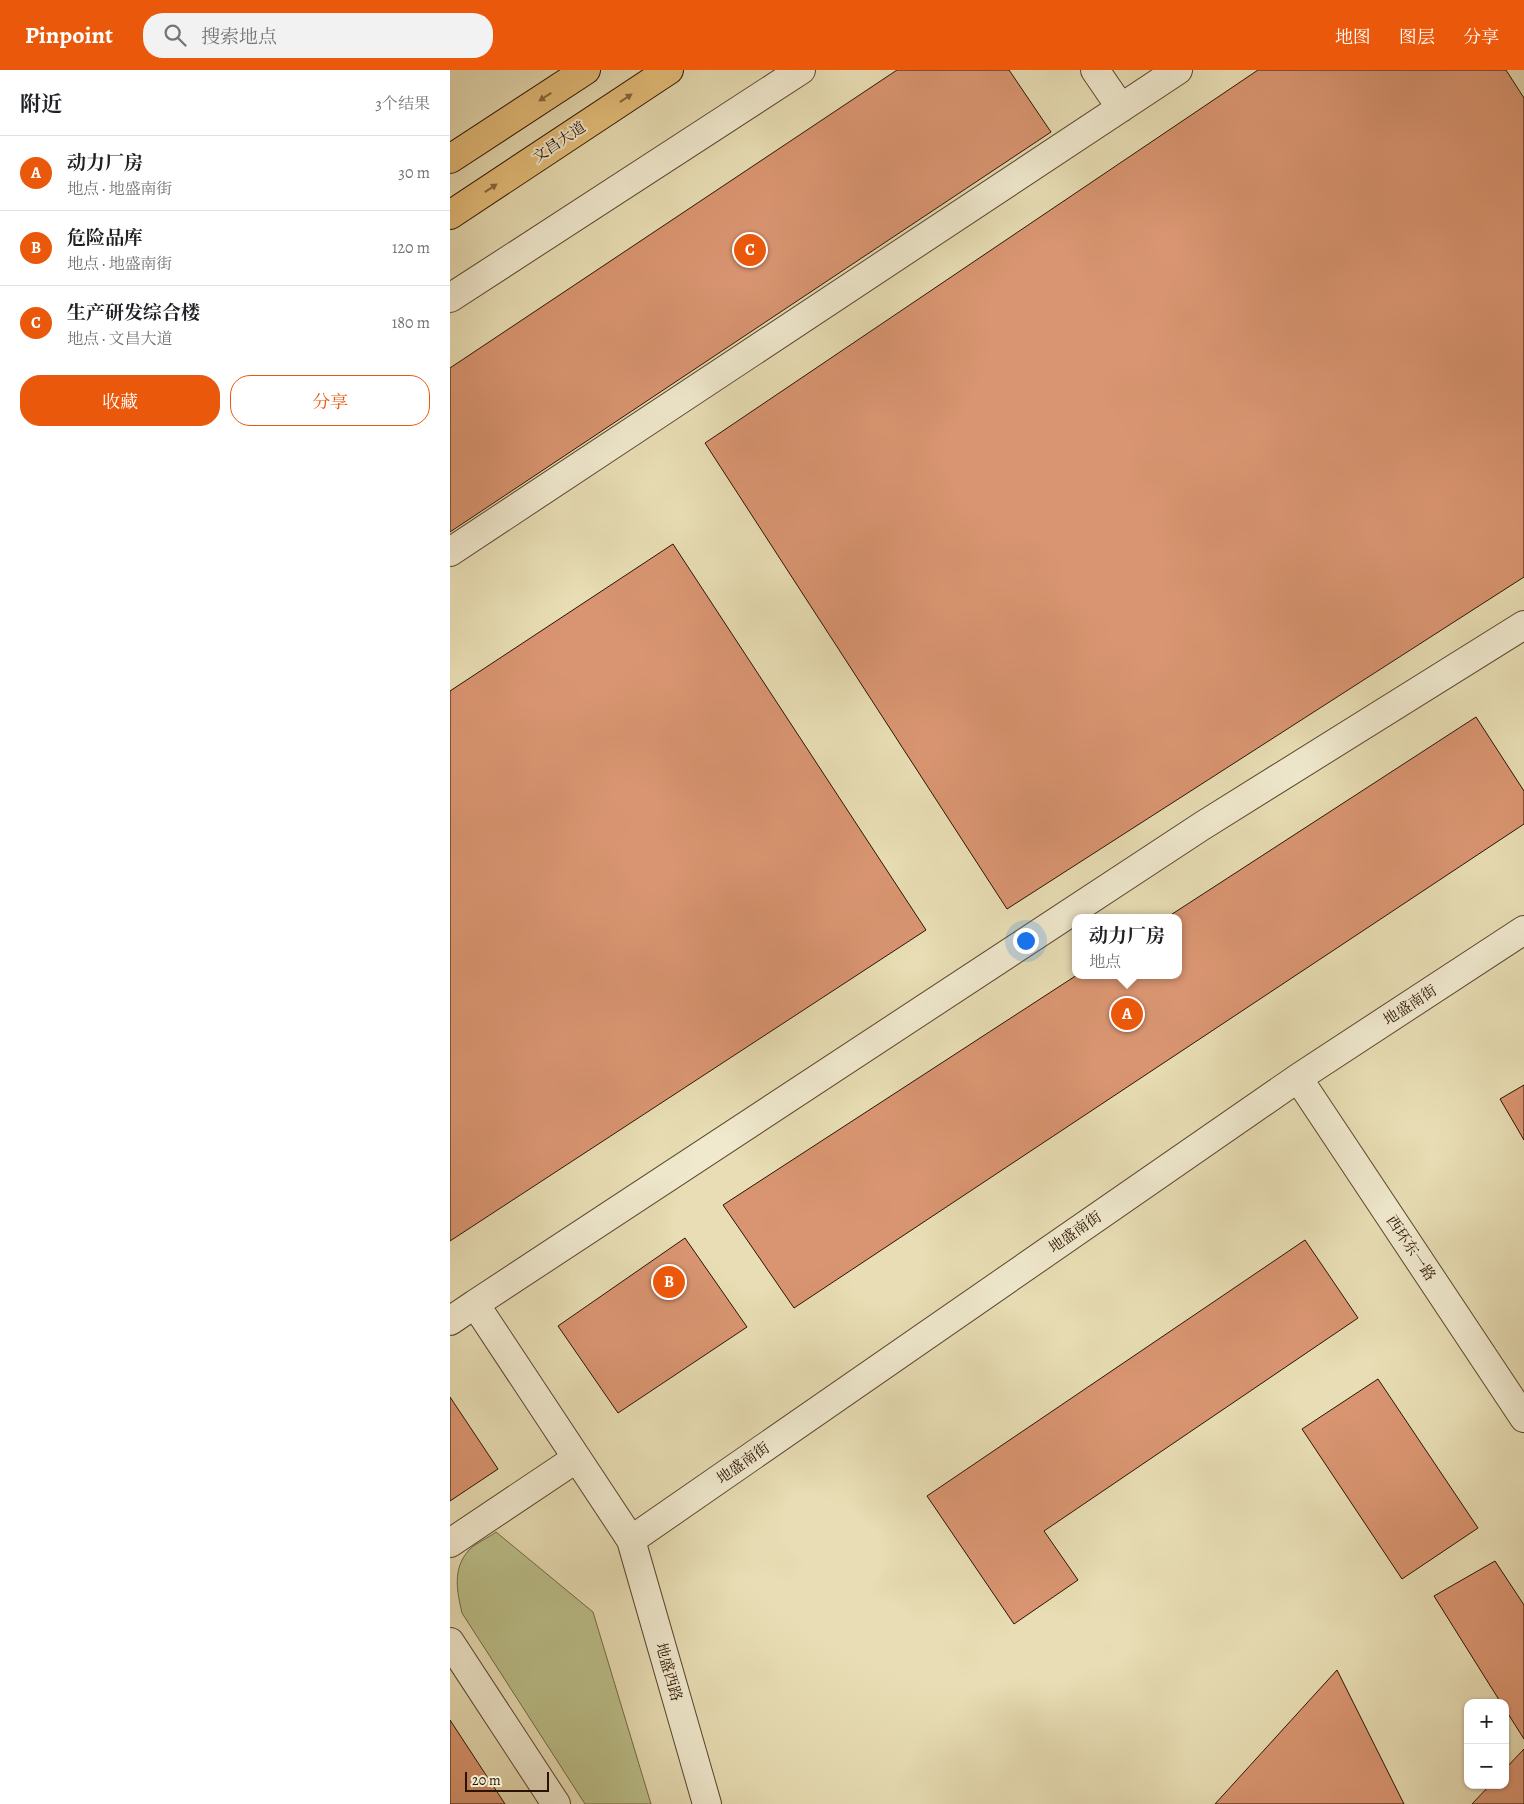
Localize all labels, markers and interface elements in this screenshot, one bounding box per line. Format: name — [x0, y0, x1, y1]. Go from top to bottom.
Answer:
search box — [143, 13, 493, 58]
text: Pinpoint — [25, 19, 113, 51]
icon: search — [161, 21, 189, 49]
text: 搜索地点 — [201, 24, 277, 50]
text: 地图 — [1335, 25, 1371, 49]
text: 图层 — [1399, 25, 1435, 49]
text: 分享 — [1463, 25, 1499, 49]
text: 附近 — [20, 90, 62, 118]
one-way arrow — [538, 92, 552, 101]
text: 3个结果 — [375, 93, 430, 115]
one-way arrow — [619, 93, 633, 103]
street label: 文昌大道 — [529, 117, 589, 167]
text: 动力厂房 — [67, 150, 143, 176]
text: A — [31, 162, 41, 184]
text: 30 m — [398, 162, 430, 184]
text: 地点 · 地盛南街 — [67, 178, 173, 200]
one-way arrow — [484, 183, 497, 193]
text: 危险品库 — [67, 225, 143, 251]
pin: C — [734, 231, 766, 269]
text: B — [31, 237, 41, 259]
text: 120 m — [392, 237, 430, 259]
text: 地点 · 地盛南街 — [67, 253, 173, 275]
text: 生产研发综合楼 — [67, 300, 200, 326]
text: C — [31, 312, 41, 334]
text: 180 m — [392, 312, 430, 334]
text: 地点 · 文昌大道 — [67, 328, 173, 350]
button: 收藏 — [20, 375, 220, 426]
button: 分享 — [230, 375, 430, 426]
popup — [1072, 914, 1182, 979]
text: 动力厂房 — [1089, 923, 1165, 949]
your location — [1013, 928, 1039, 954]
text: 地点 — [1089, 951, 1121, 973]
street label: 地盛南街 — [1379, 980, 1441, 1030]
pin: A — [1111, 995, 1143, 1033]
street label: 地盛南街 — [1045, 1207, 1105, 1257]
street label: 西环东一路 — [1382, 1211, 1440, 1285]
pin: B — [653, 1263, 685, 1301]
street label: 地盛南街 — [713, 1438, 773, 1488]
street label: 地盛西路 — [651, 1640, 687, 1704]
map controls — [1464, 1699, 1509, 1789]
button: + — [1464, 1699, 1509, 1744]
button: − — [1464, 1744, 1509, 1789]
scale bar — [465, 1769, 549, 1792]
text: 20 m — [472, 1771, 501, 1790]

